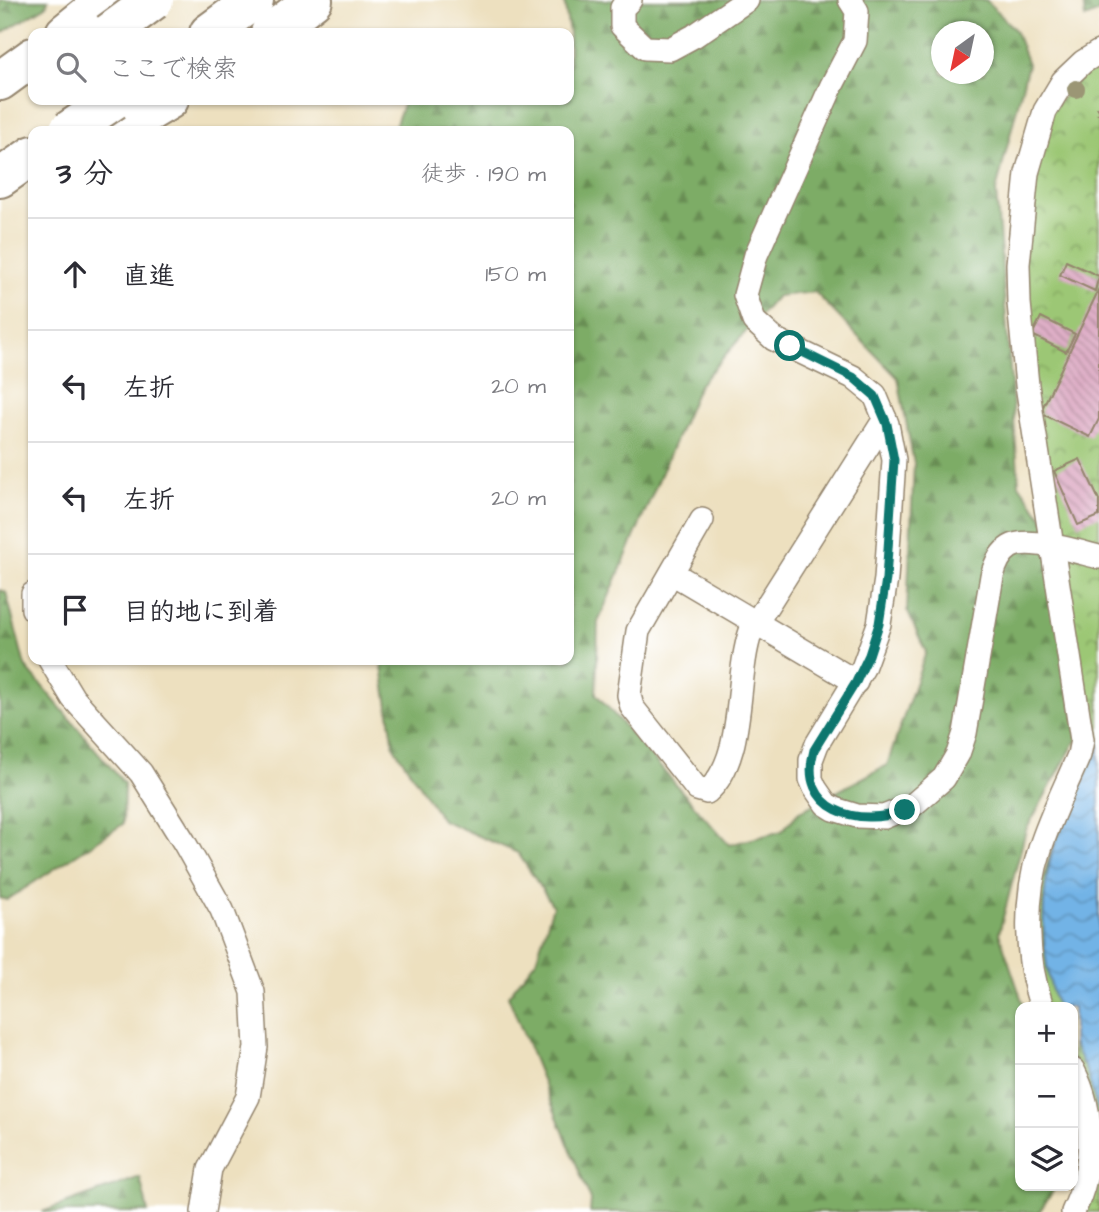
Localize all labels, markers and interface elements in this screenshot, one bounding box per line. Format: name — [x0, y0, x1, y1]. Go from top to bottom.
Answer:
north arrow — [931, 21, 994, 84]
search box — [28, 28, 574, 105]
icon: search — [52, 48, 90, 86]
text: ここで検索 — [108, 51, 238, 87]
text: 3 分 — [56, 153, 113, 195]
text: 徒歩 · 190 m — [421, 158, 546, 190]
icon: ahead — [56, 255, 94, 293]
text: 直進 — [123, 258, 175, 294]
text: 150 m — [485, 258, 546, 290]
route start — [774, 330, 805, 361]
icon: left — [56, 367, 94, 405]
text: 左折 — [123, 370, 175, 406]
text: 20 m — [491, 370, 546, 402]
icon: left — [56, 479, 94, 517]
text: 左折 — [123, 482, 175, 518]
text: 20 m — [491, 482, 546, 514]
icon: arrive — [56, 591, 94, 629]
text: 目的地に到着 — [123, 594, 279, 630]
route end — [889, 794, 920, 825]
map controls — [1015, 1002, 1078, 1191]
button: + — [1015, 1002, 1078, 1065]
button: − — [1015, 1065, 1078, 1128]
button: layers — [1015, 1128, 1078, 1191]

